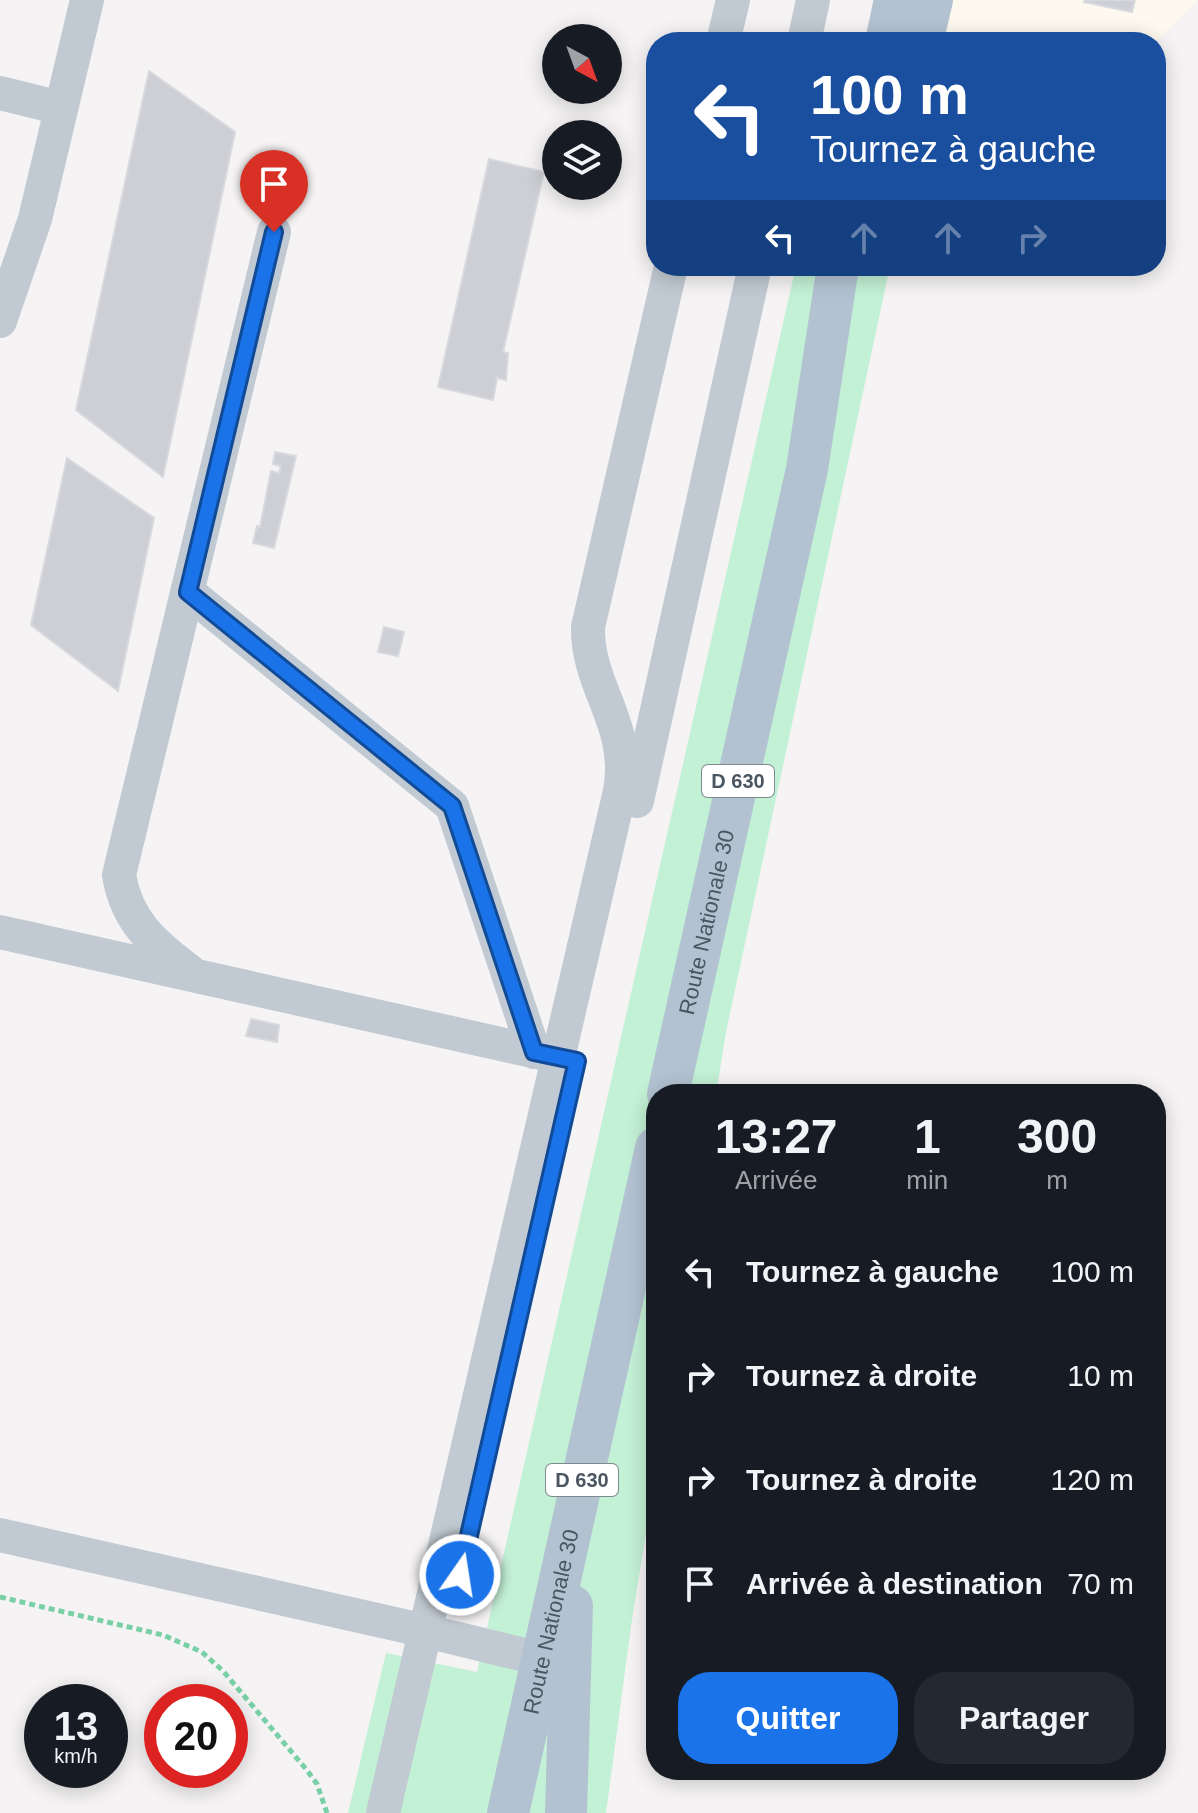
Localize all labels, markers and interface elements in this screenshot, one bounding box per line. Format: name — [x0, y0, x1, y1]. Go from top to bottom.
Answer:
north arrow — [542, 24, 622, 104]
map controls — [542, 24, 622, 200]
text: 100 m — [810, 63, 969, 126]
icon: left — [678, 64, 782, 168]
button: layers — [542, 120, 622, 200]
text: Tournez à gauche — [810, 129, 1096, 170]
pin — [240, 150, 308, 232]
icon: arrive — [252, 162, 296, 206]
icon: left — [758, 216, 802, 260]
icon: ahead — [842, 216, 886, 260]
icon: ahead — [926, 216, 970, 260]
icon: right — [1010, 216, 1054, 260]
road number: D 630 — [702, 765, 774, 797]
street label: Route Nationale 30 — [674, 828, 739, 1017]
text: 13:27 — [715, 1110, 838, 1163]
text: 1 — [914, 1110, 941, 1163]
text: 300 — [1017, 1110, 1097, 1163]
text: Arrivée — [735, 1165, 817, 1195]
text: min — [906, 1165, 948, 1195]
text: m — [1046, 1165, 1068, 1195]
icon: left — [678, 1250, 722, 1294]
text: Tournez à gauche — [746, 1255, 999, 1288]
text: 100 m — [1051, 1255, 1134, 1288]
icon: right — [678, 1354, 722, 1398]
text: Tournez à droite — [746, 1359, 977, 1392]
text: 10 m — [1067, 1359, 1134, 1392]
icon: right — [678, 1458, 722, 1502]
text: Tournez à droite — [746, 1463, 977, 1496]
text: 120 m — [1051, 1463, 1134, 1496]
road number: D 630 — [546, 1464, 618, 1496]
street label: Route Nationale 30 — [518, 1527, 584, 1717]
position arrow — [418, 1533, 502, 1617]
icon: arrive — [678, 1562, 722, 1606]
text: Arrivée à destination — [746, 1567, 1043, 1600]
text: 70 m — [1067, 1567, 1134, 1600]
button: Quitter — [678, 1672, 898, 1764]
button: Partager — [914, 1672, 1134, 1764]
speed limit sign: 20 — [144, 1684, 248, 1788]
text: 13 — [54, 1704, 98, 1748]
text: km/h — [54, 1745, 98, 1767]

